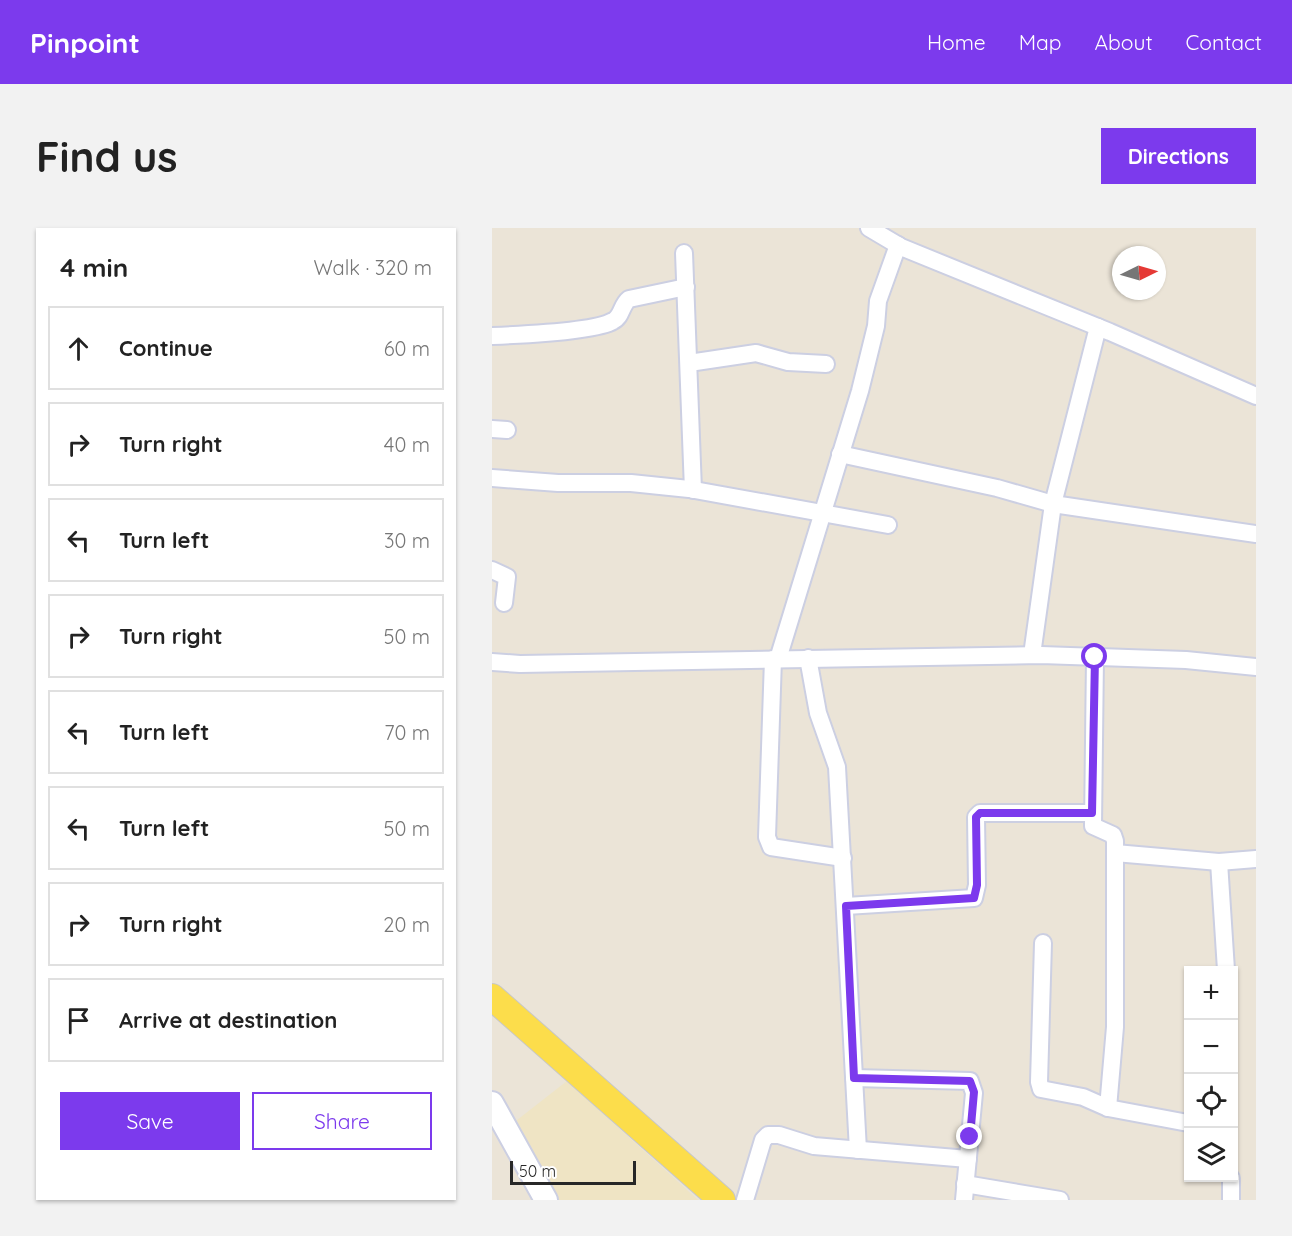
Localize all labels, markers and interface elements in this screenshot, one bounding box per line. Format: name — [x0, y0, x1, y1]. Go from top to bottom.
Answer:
text: Pinpoint — [30, 25, 140, 60]
text: Home — [927, 29, 986, 55]
text: Map — [1019, 29, 1062, 55]
text: About — [1095, 29, 1153, 55]
text: Contact — [1186, 29, 1262, 55]
button: Directions — [1101, 128, 1256, 184]
text: Find us — [36, 130, 178, 183]
north arrow — [1112, 246, 1166, 300]
text: 4 min — [60, 251, 128, 284]
text: Walk · 320 m — [313, 255, 432, 280]
icon: ahead — [62, 332, 95, 365]
text: Continue — [119, 334, 213, 362]
text: 60 m — [384, 336, 430, 361]
icon: right — [62, 428, 95, 461]
text: Turn right — [119, 430, 223, 458]
text: 40 m — [384, 432, 430, 457]
icon: left — [62, 524, 95, 557]
text: Turn left — [119, 526, 209, 554]
text: 30 m — [384, 528, 430, 553]
icon: right — [62, 620, 95, 653]
text: Turn right — [119, 622, 223, 650]
text: 50 m — [384, 624, 430, 649]
route start — [1081, 643, 1107, 669]
icon: left — [62, 716, 95, 749]
text: Turn left — [119, 718, 209, 746]
text: 70 m — [384, 720, 430, 745]
icon: left — [62, 812, 95, 845]
text: Turn left — [119, 814, 209, 842]
text: 50 m — [384, 816, 430, 841]
icon: right — [62, 908, 95, 941]
text: Turn right — [119, 910, 223, 938]
text: 20 m — [383, 912, 430, 937]
map controls — [1184, 966, 1238, 1182]
button: + — [1184, 966, 1238, 1020]
icon: arrive — [62, 1004, 95, 1037]
text: Arrive at destination — [119, 1006, 337, 1034]
button: − — [1184, 1020, 1238, 1074]
button: locate — [1184, 1074, 1238, 1128]
button: Save — [60, 1092, 240, 1150]
button: Share — [252, 1092, 432, 1150]
route end — [956, 1123, 982, 1149]
button: layers — [1184, 1128, 1238, 1182]
scale bar — [510, 1158, 636, 1186]
text: 50 m — [519, 1161, 556, 1181]

